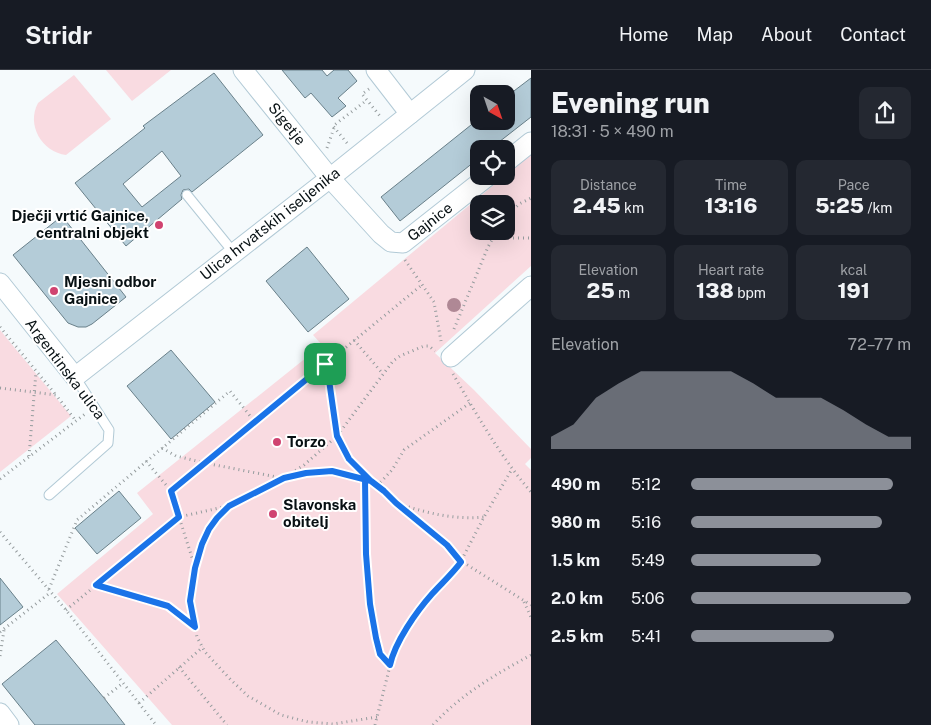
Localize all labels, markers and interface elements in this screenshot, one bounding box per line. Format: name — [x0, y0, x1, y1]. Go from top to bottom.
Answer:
text: Stridr — [25, 21, 92, 49]
text: Home — [619, 24, 669, 45]
text: Map — [697, 24, 733, 45]
text: About — [761, 24, 812, 45]
text: Contact — [840, 24, 906, 45]
north arrow — [470, 85, 515, 130]
map controls — [470, 85, 515, 240]
text: Evening run — [551, 86, 710, 119]
button: share — [859, 87, 911, 139]
street label: Sigetje — [265, 99, 310, 148]
text: 18:31 · 5 × 490 m — [551, 122, 674, 141]
button: locate — [470, 140, 515, 185]
street label: Ulica hrvatskih iseljenika — [197, 164, 343, 283]
text: Distance — [580, 177, 637, 193]
text: Time — [715, 177, 747, 193]
text: Pace — [838, 177, 870, 193]
text: 2.45 — [573, 193, 621, 218]
text: 13:16 — [704, 193, 758, 218]
text: 5:25 — [815, 193, 864, 218]
button: layers — [470, 195, 515, 240]
street label: Gajnice — [404, 199, 456, 244]
text: km — [621, 200, 644, 216]
text: /km — [864, 200, 892, 216]
place label: Dječji vrtić Gajnice, centralni objekt — [11, 207, 149, 241]
marker: Dječji vrtić Gajnice, centralni objekt — [153, 219, 165, 231]
text: Elevation — [579, 262, 638, 278]
text: Heart rate — [698, 262, 764, 278]
text: kcal — [840, 262, 867, 278]
place label: Mjesni odbor Gajnice — [64, 273, 157, 307]
text: 25 — [586, 278, 615, 303]
text: 138 — [696, 278, 734, 303]
text: 191 — [837, 278, 870, 303]
marker: Mjesni odbor Gajnice — [48, 285, 60, 297]
text: m — [615, 285, 630, 301]
text: bpm — [734, 285, 766, 301]
street label: Argentinska ulica — [22, 315, 109, 422]
text: Elevation — [551, 335, 619, 354]
text: 72–77 m — [848, 335, 911, 354]
pin — [304, 343, 346, 385]
icon: arrive — [311, 350, 339, 378]
place label: Torzo — [287, 433, 326, 450]
marker: Torzo — [271, 436, 283, 448]
text: 490 m — [551, 475, 600, 494]
text: 5:12 — [631, 475, 661, 494]
place label: Slavonska obitelj — [283, 496, 356, 530]
marker: Slavonska obitelj — [267, 508, 279, 520]
text: 980 m — [551, 513, 600, 532]
text: 5:16 — [631, 513, 661, 532]
text: 1.5 km — [551, 551, 600, 570]
text: 5:49 — [631, 551, 665, 570]
text: 2.0 km — [551, 589, 603, 608]
text: 5:06 — [631, 589, 665, 608]
text: 2.5 km — [551, 627, 603, 646]
text: 5:41 — [631, 627, 661, 646]

